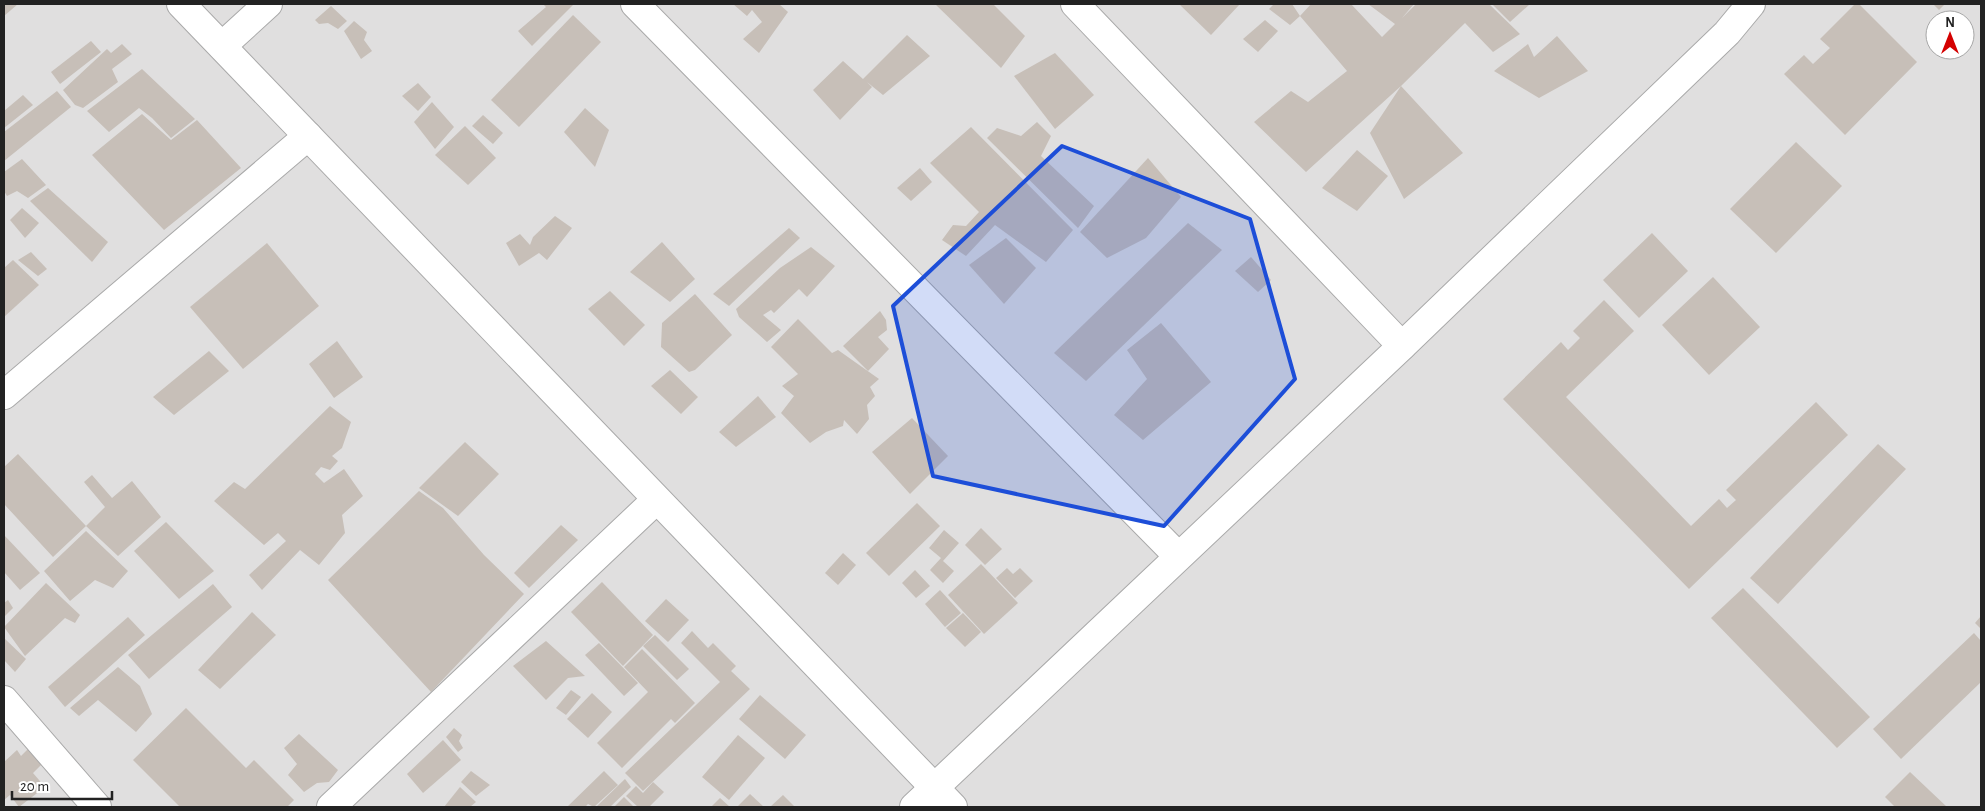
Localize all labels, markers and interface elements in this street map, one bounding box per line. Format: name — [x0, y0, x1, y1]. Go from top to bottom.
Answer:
north arrow — [1925, 10, 1975, 60]
text: N — [1945, 16, 1955, 30]
scale bar — [12, 768, 112, 800]
text: 20 m — [20, 779, 49, 794]

